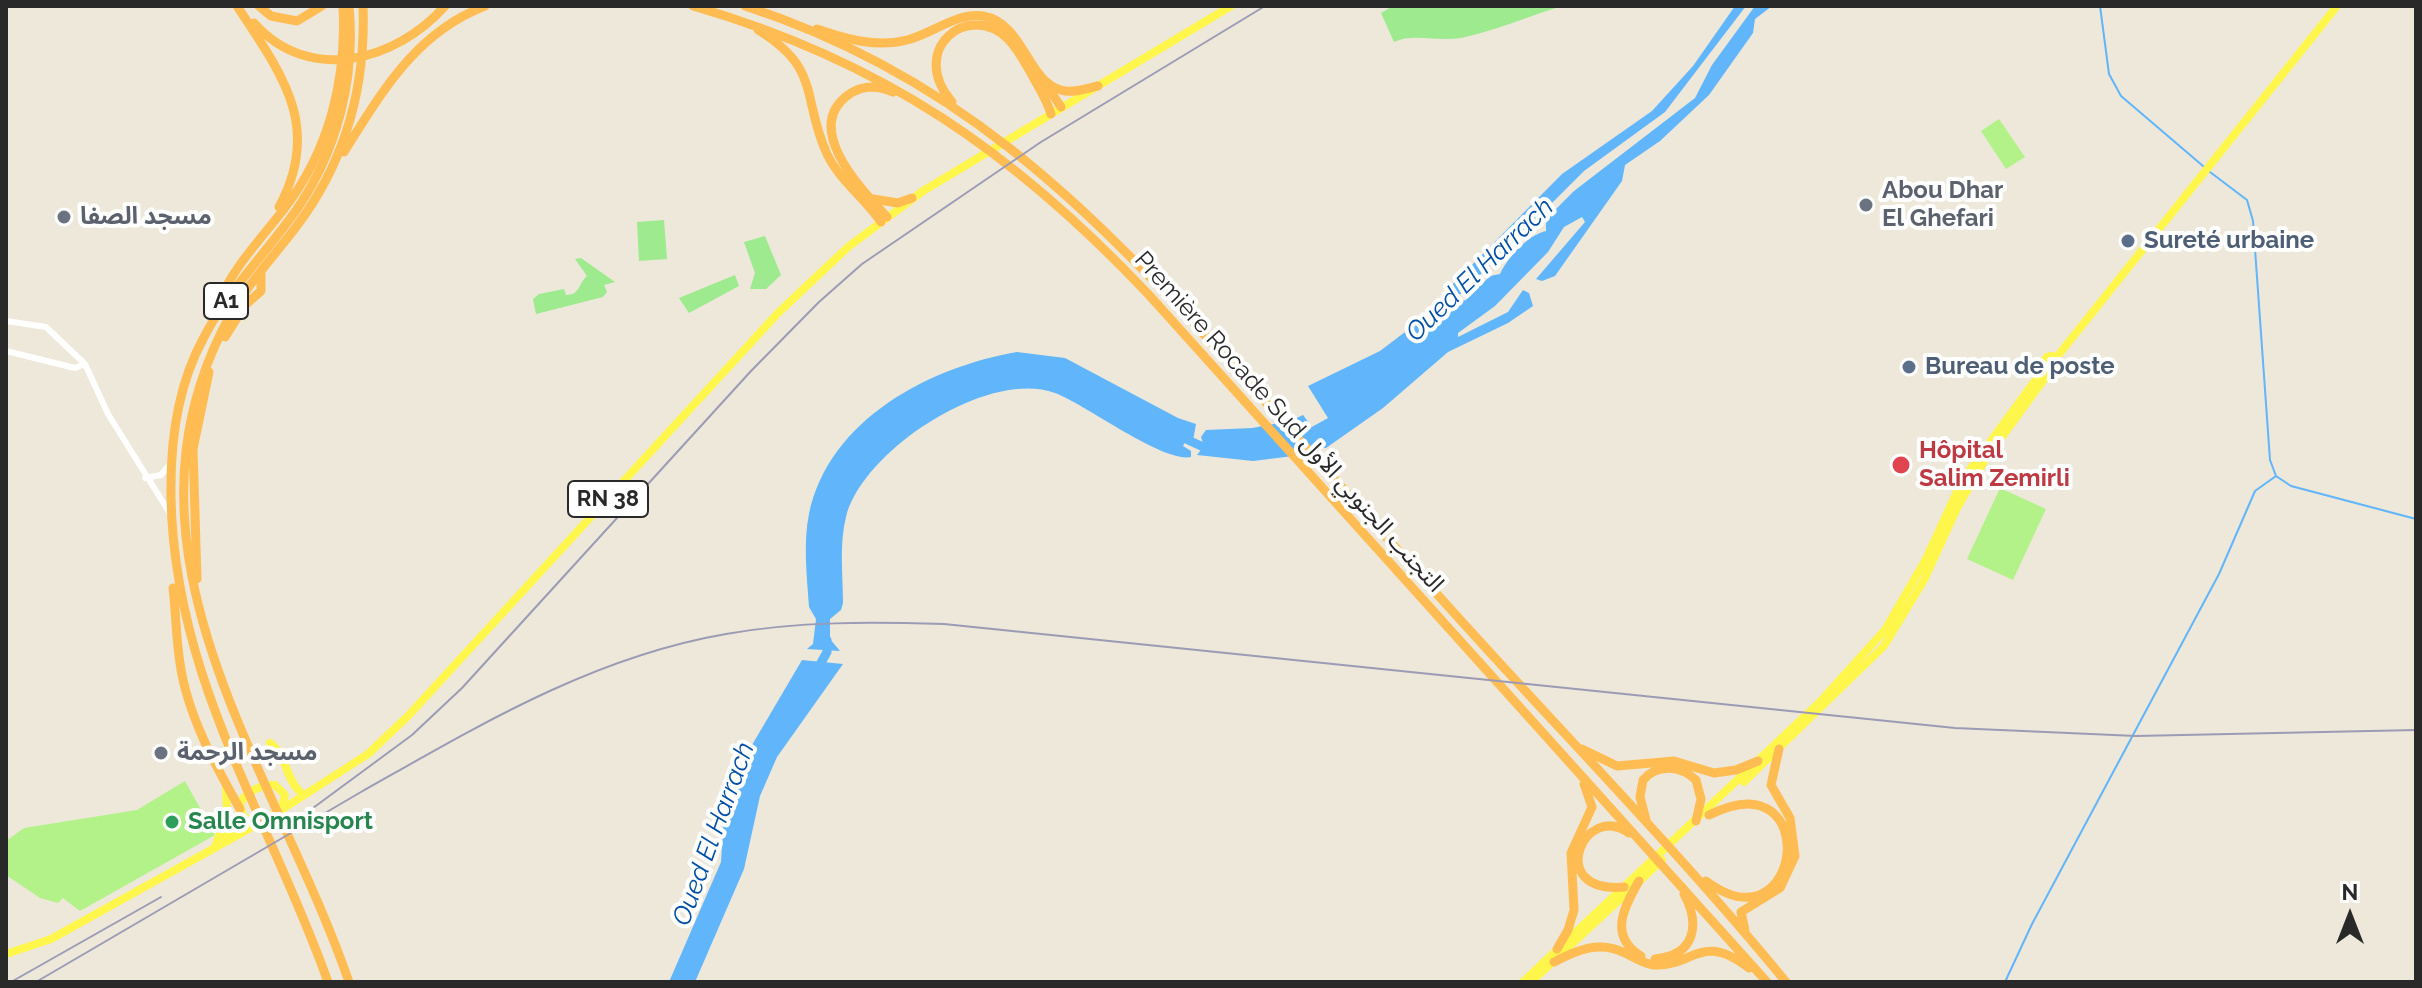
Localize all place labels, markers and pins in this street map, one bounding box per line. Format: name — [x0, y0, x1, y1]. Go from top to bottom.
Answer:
place label: Abou Dhar El Ghefari — [1882, 177, 2003, 233]
marker: Abou Dhar El Ghefari — [1857, 196, 1875, 214]
place label: مسجد الصفا — [80, 203, 212, 231]
marker: مسجد الصفا — [55, 208, 73, 226]
place label: Sureté urbaine — [2144, 227, 2314, 255]
marker: Sureté urbaine — [2119, 232, 2137, 250]
place label: Bureau de poste — [1925, 353, 2115, 381]
marker: Bureau de poste — [1900, 358, 1918, 376]
place label: Hôpital Salim Zemirli — [1919, 437, 2070, 493]
marker: Hôpital Salim Zemirli — [1890, 454, 1912, 476]
place label: مسجد الرحمة — [177, 739, 318, 767]
marker: مسجد الرحمة — [152, 744, 170, 762]
place label: Salle Omnisport — [188, 808, 373, 836]
marker: Salle Omnisport — [163, 813, 181, 831]

